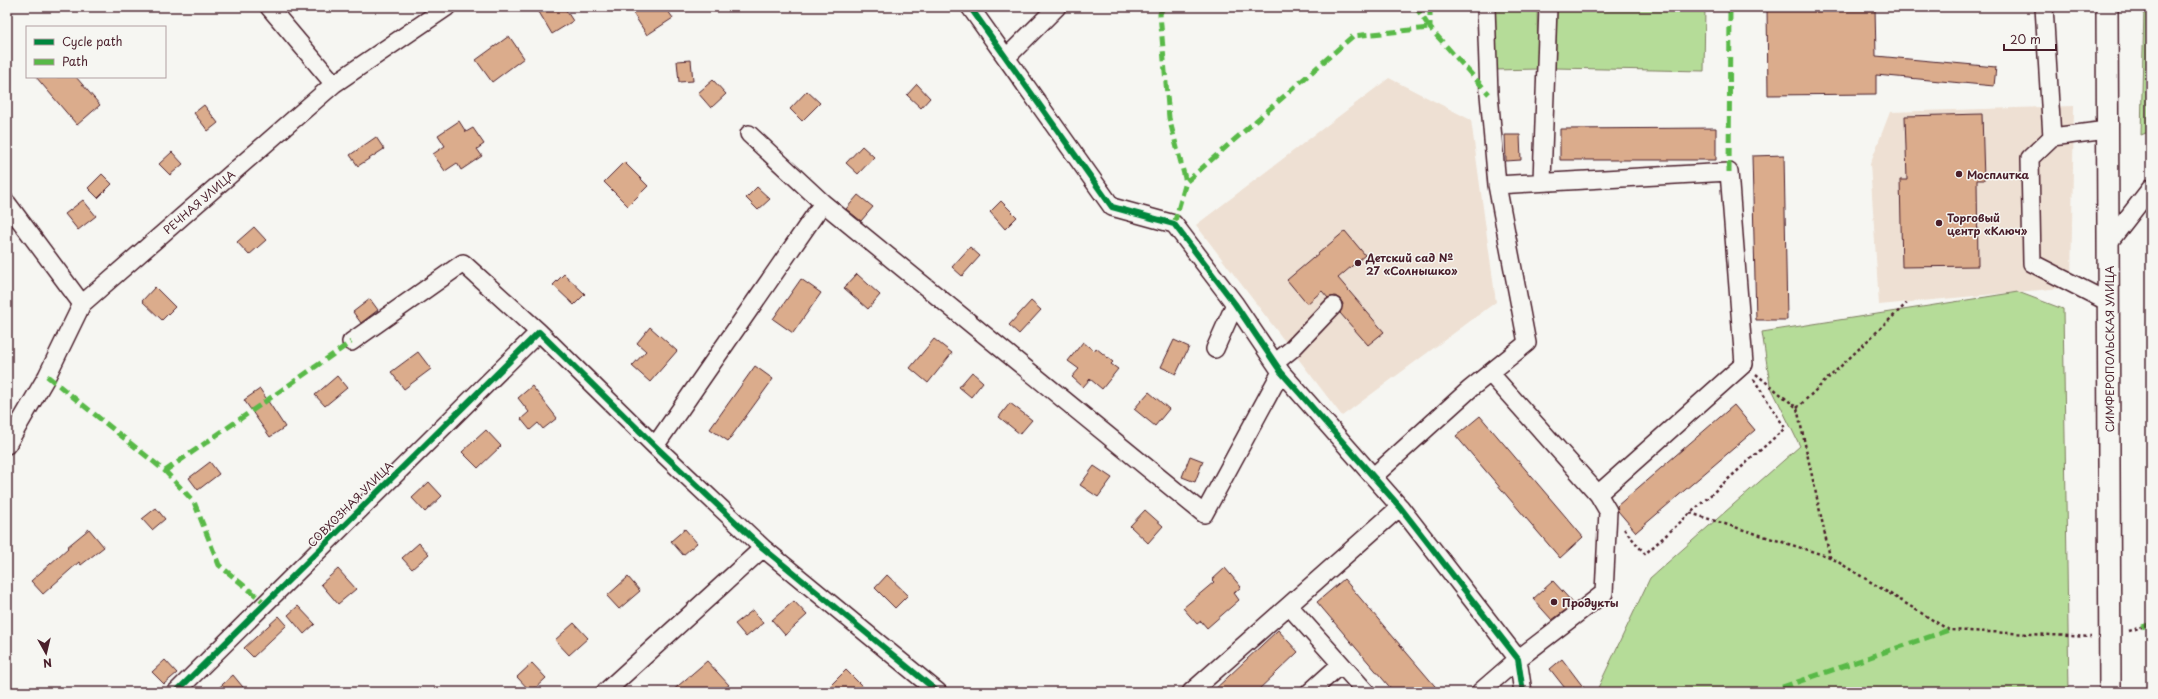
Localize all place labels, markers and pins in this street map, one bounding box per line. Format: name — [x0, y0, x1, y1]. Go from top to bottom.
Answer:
place label: Мосплитка — [1967, 166, 2030, 183]
marker: Мосплитка — [1954, 169, 1964, 179]
place label: Торговый центр «Ключ» — [1947, 209, 2028, 239]
marker: Торговый центр «Ключ» — [1934, 218, 1944, 228]
place label: Детский сад № 27 «Солнышко» — [1365, 249, 1458, 279]
marker: Детский сад № 27 «Солнышко» — [1353, 258, 1363, 268]
place label: Продукты — [1562, 594, 1619, 611]
marker: Продукты — [1549, 597, 1559, 607]

